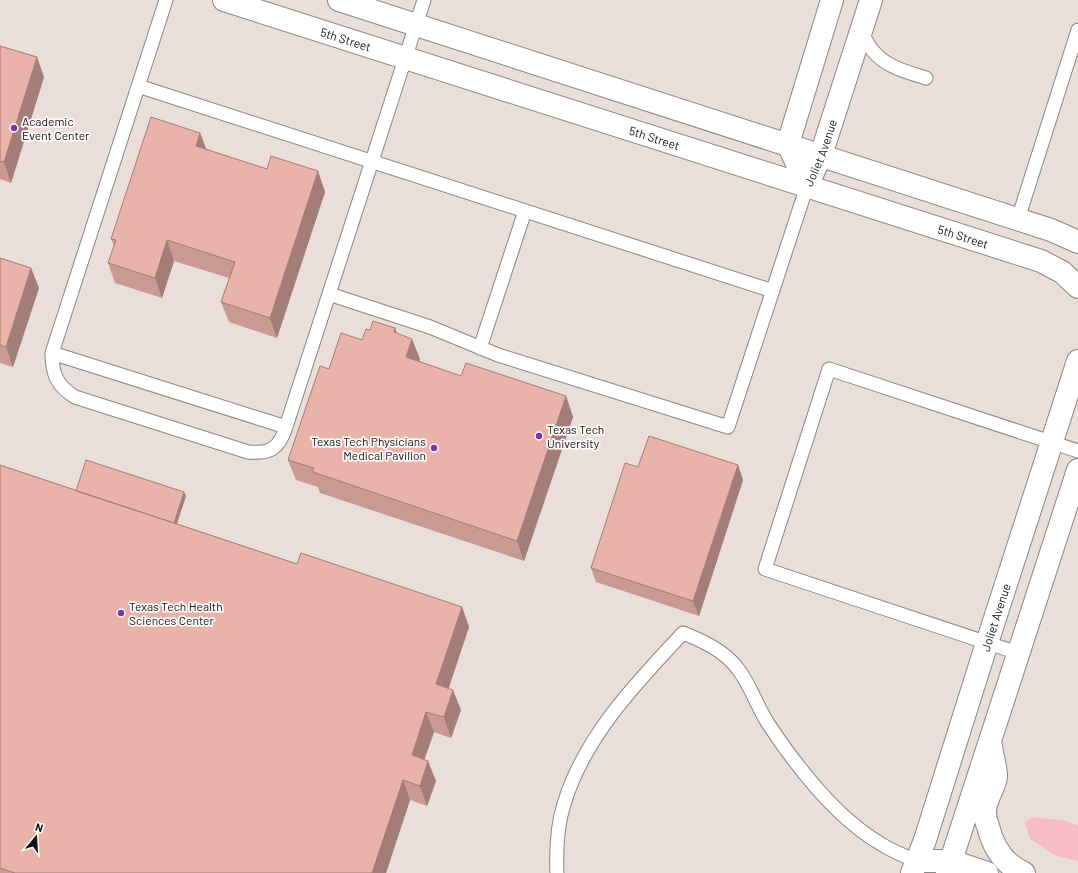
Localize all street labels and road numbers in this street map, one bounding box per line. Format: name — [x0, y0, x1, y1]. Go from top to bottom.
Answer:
street label: 5th Street — [319, 24, 373, 54]
street label: Joliet Avenue — [801, 117, 839, 188]
street label: 5th Street — [628, 123, 682, 152]
street label: 5th Street — [936, 222, 990, 251]
street label: Joliet Avenue — [978, 582, 1013, 653]

